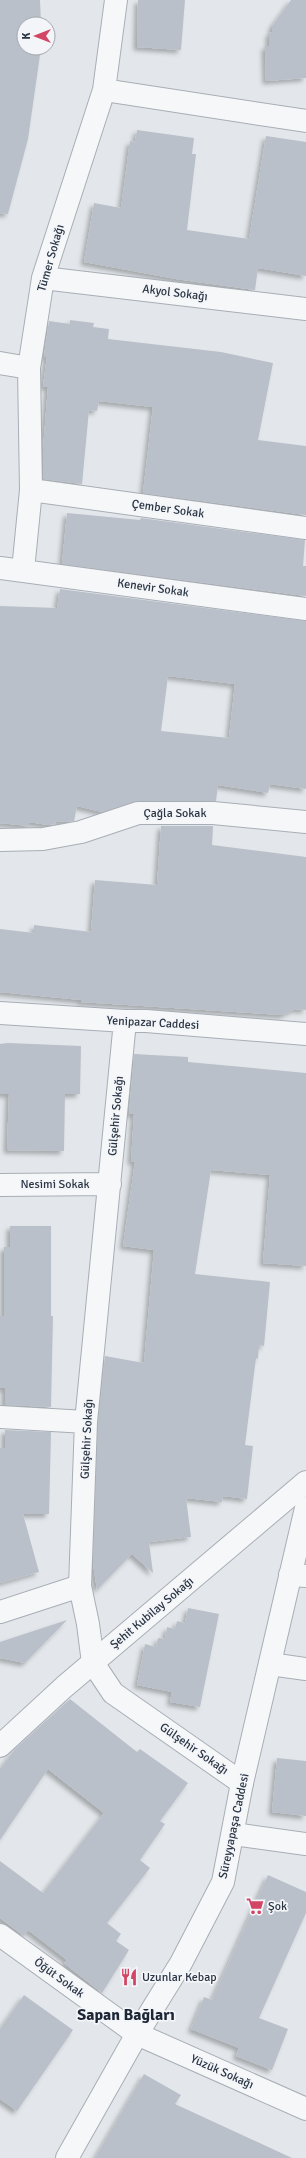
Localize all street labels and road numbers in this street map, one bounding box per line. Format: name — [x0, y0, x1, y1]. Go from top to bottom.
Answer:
street label: Tümer Sokağı — [34, 223, 68, 293]
street label: Akyol Sokağı — [141, 282, 209, 304]
street label: Çember Sokak — [131, 496, 205, 522]
street label: Kenevir Sokak — [116, 576, 190, 600]
street label: Çağla Sokak — [144, 806, 206, 821]
street label: Yenipazar Caddesi — [106, 1013, 200, 1033]
street label: Gülşehir Sokağı — [105, 1075, 127, 1157]
street label: Nesimi Sokak — [20, 1177, 90, 1192]
street label: Gülşehir Sokağı — [77, 1398, 97, 1480]
street label: Şehit Kubilay Sokağı — [107, 1574, 197, 1652]
street label: Gülşehir Sokağı — [157, 1720, 231, 1778]
street label: Süreyyapaşa Caddesi — [216, 1772, 252, 1880]
street label: Öğüt Sokak — [31, 1955, 87, 2001]
street label: Yüzük Sokağı — [188, 2051, 256, 2093]

